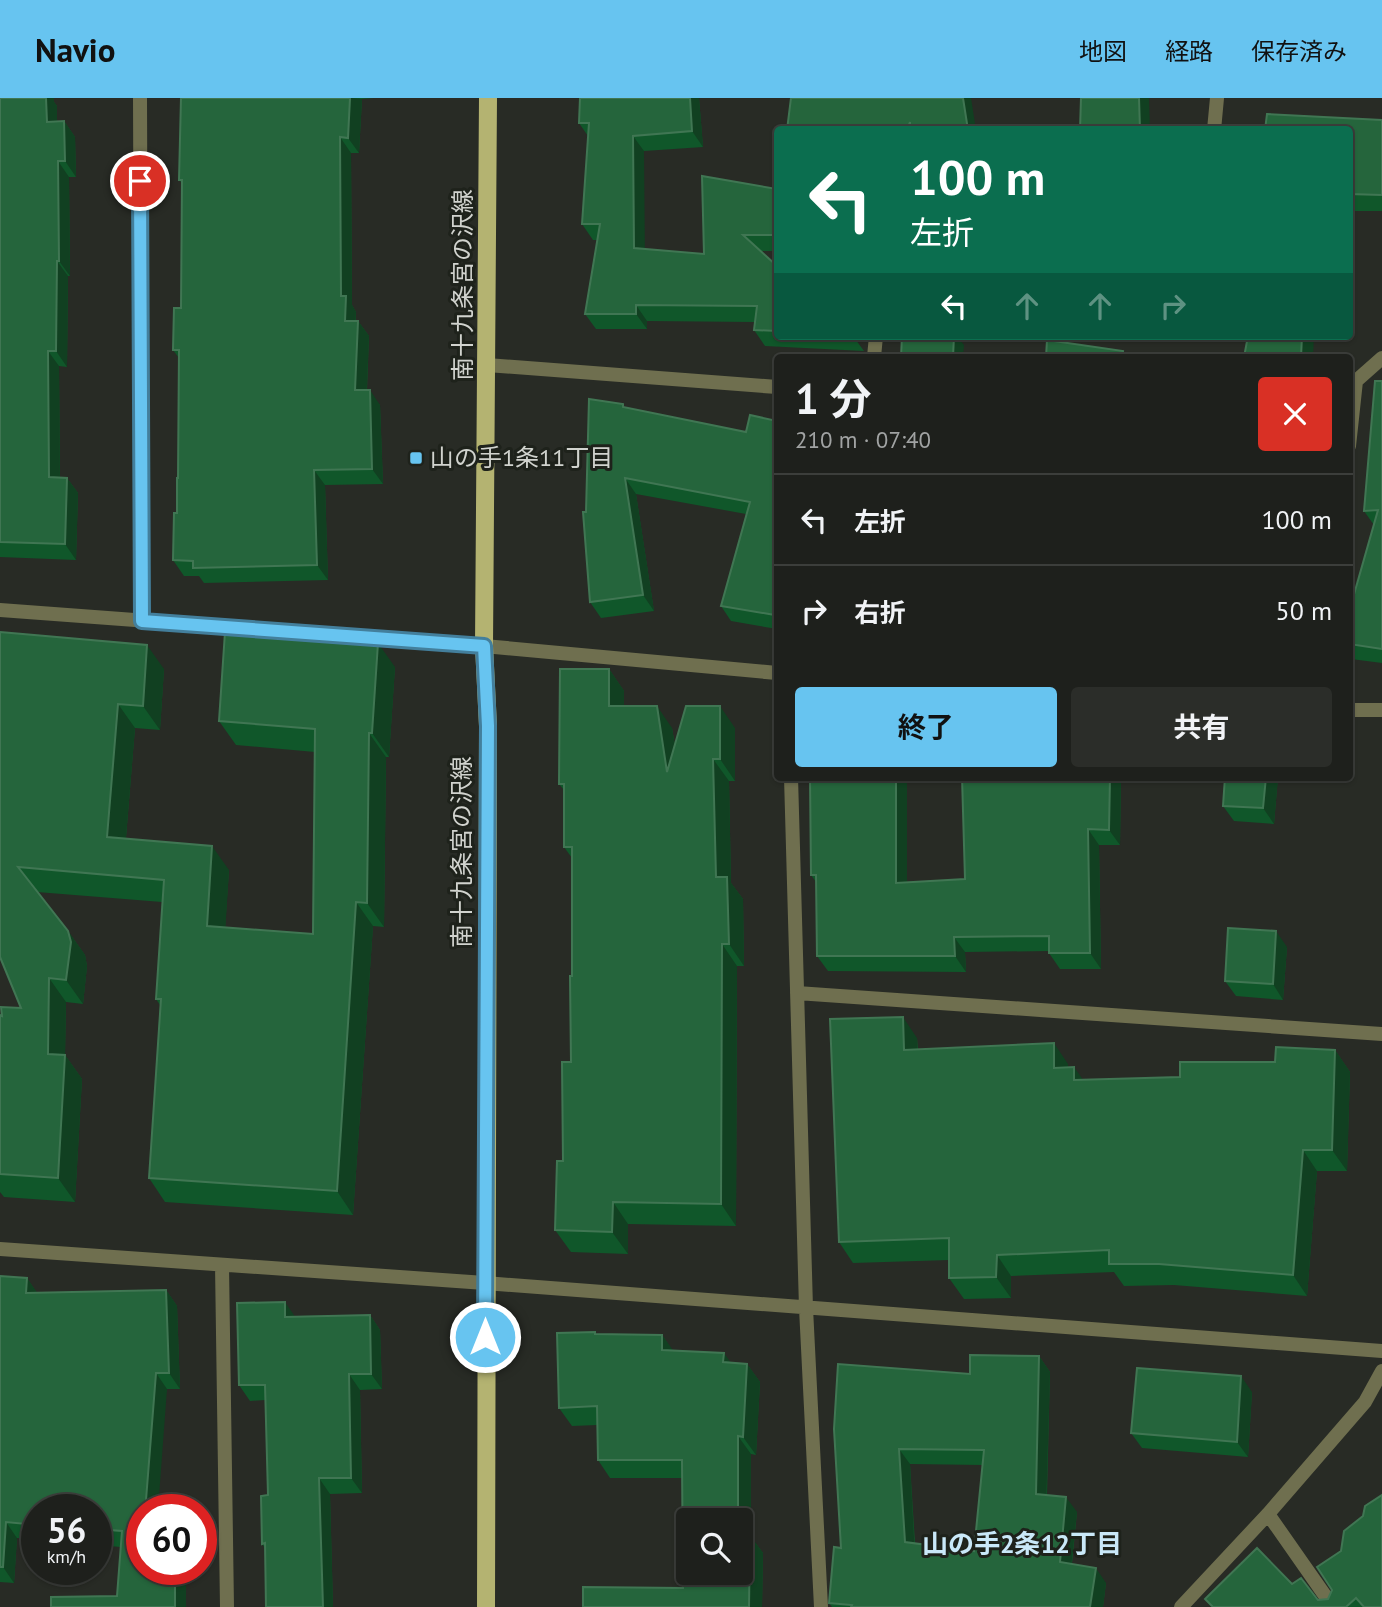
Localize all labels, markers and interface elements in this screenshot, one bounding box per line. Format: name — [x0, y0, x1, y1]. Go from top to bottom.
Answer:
text: Navio — [35, 28, 115, 71]
text: 地図 — [1079, 36, 1127, 67]
text: 経路 — [1165, 36, 1213, 67]
text: 保存済み — [1251, 36, 1347, 67]
text: 100 m — [910, 145, 1045, 209]
pin — [110, 151, 170, 211]
icon: left — [795, 154, 886, 245]
icon: arrive — [121, 162, 159, 200]
street label: 南十九条宮の沢線 — [447, 189, 478, 381]
text: 左折 — [910, 211, 974, 253]
icon: left — [935, 287, 973, 325]
icon: ahead — [1008, 287, 1046, 325]
icon: ahead — [1081, 287, 1119, 325]
icon: right — [1154, 287, 1192, 325]
text: 1 分 — [795, 371, 871, 426]
button: close — [1258, 377, 1332, 451]
text: 210 m · 07:40 — [795, 425, 931, 454]
place label: 山の手1条11丁目 — [430, 442, 613, 473]
marker: 山の手1条11丁目 — [408, 450, 424, 466]
icon: left — [795, 501, 833, 539]
text: 100 m — [1261, 503, 1332, 536]
text: 左折 — [854, 505, 906, 538]
icon: right — [795, 592, 833, 630]
text: 50 m — [1276, 594, 1332, 627]
text: 右折 — [854, 596, 906, 629]
button: 終了 — [795, 687, 1057, 767]
button: 共有 — [1071, 687, 1332, 767]
street label: 南十九条宮の沢線 — [446, 756, 477, 948]
position arrow — [448, 1300, 522, 1374]
speed limit sign: 60 — [126, 1494, 217, 1585]
text: 56 — [47, 1507, 86, 1553]
map controls — [676, 1508, 753, 1585]
button: search — [676, 1508, 753, 1585]
district label: 山の手2条12丁目 — [922, 1527, 1122, 1560]
text: km/h — [47, 1545, 86, 1568]

